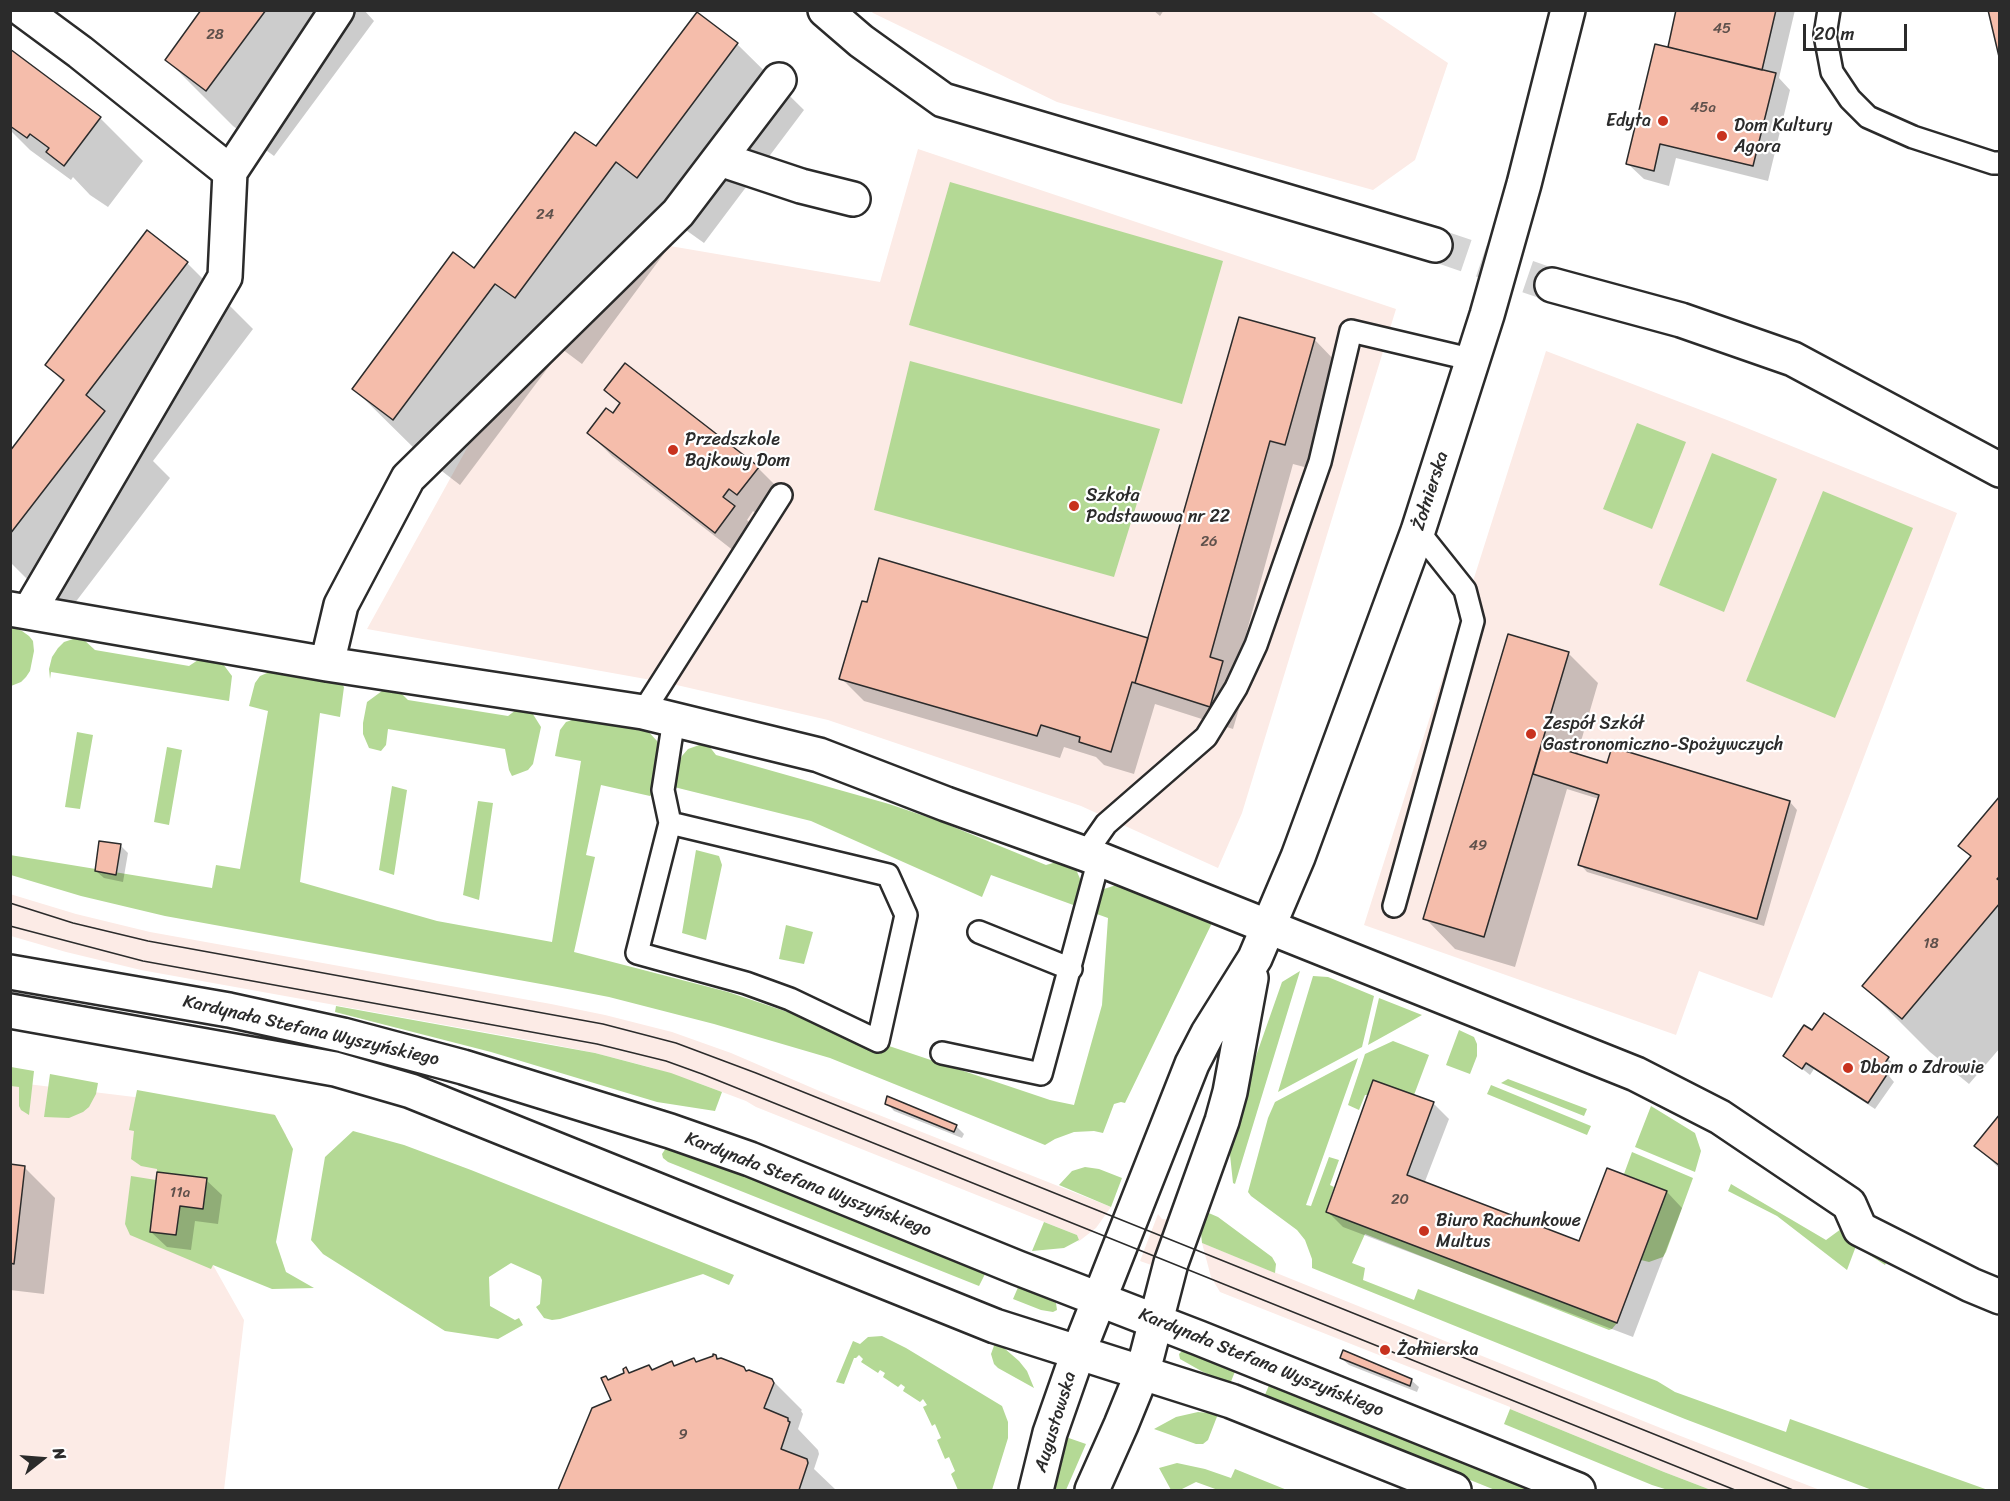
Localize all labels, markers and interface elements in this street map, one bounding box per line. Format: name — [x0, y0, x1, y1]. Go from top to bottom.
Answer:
scale bar — [1806, 12, 1910, 50]
text: 20 m — [1814, 18, 1854, 50]
house number: 45 — [1713, 20, 1731, 38]
house number: 28 — [206, 26, 224, 44]
house number: 45a — [1690, 99, 1716, 117]
place label: Edyta — [1606, 110, 1651, 132]
marker: Edyta — [1656, 114, 1670, 128]
place label: Dom Kultury Agora — [1734, 115, 1832, 158]
marker: Dom Kultury Agora — [1715, 129, 1729, 143]
house number: 24 — [536, 206, 554, 224]
place label: Przedszkole Bajkowy Dom — [685, 429, 790, 472]
marker: Przedszkole Bajkowy Dom — [666, 443, 680, 457]
street label: Żołnierska — [1408, 449, 1454, 533]
place label: Szkoła Podstawowa nr 22 — [1086, 485, 1230, 528]
marker: Szkoła Podstawowa nr 22 — [1067, 499, 1081, 513]
house number: 26 — [1200, 533, 1218, 551]
place label: Zespół Szkół Gastronomiczno-Spożywczych — [1543, 713, 1783, 756]
marker: Zespół Szkół Gastronomiczno-Spożywczych — [1524, 727, 1538, 741]
house number: 49 — [1469, 837, 1487, 855]
house number: 18 — [1923, 935, 1939, 953]
street label: Kardynała Stefana Wyszyńskiego — [181, 991, 441, 1071]
place label: Dbam o Zdrowie — [1860, 1057, 1984, 1079]
marker: Dbam o Zdrowie — [1841, 1061, 1855, 1075]
street label: Kardynała Stefana Wyszyńskiego — [682, 1128, 934, 1242]
house number: 11a — [170, 1184, 190, 1202]
house number: 20 — [1391, 1191, 1409, 1209]
place label: Biuro Rachunkowe Multus — [1436, 1210, 1581, 1252]
marker: Biuro Rachunkowe Multus — [1417, 1224, 1431, 1238]
street label: Kardynała Stefana Wyszyńskiego — [1135, 1304, 1387, 1422]
place label: Żołnierska — [1397, 1339, 1479, 1361]
marker: Żołnierska — [1378, 1343, 1392, 1357]
street label: Augustowska — [1030, 1369, 1082, 1475]
house number: 9 — [678, 1426, 688, 1444]
north arrow — [12, 1429, 72, 1489]
text: N — [44, 1444, 75, 1463]

